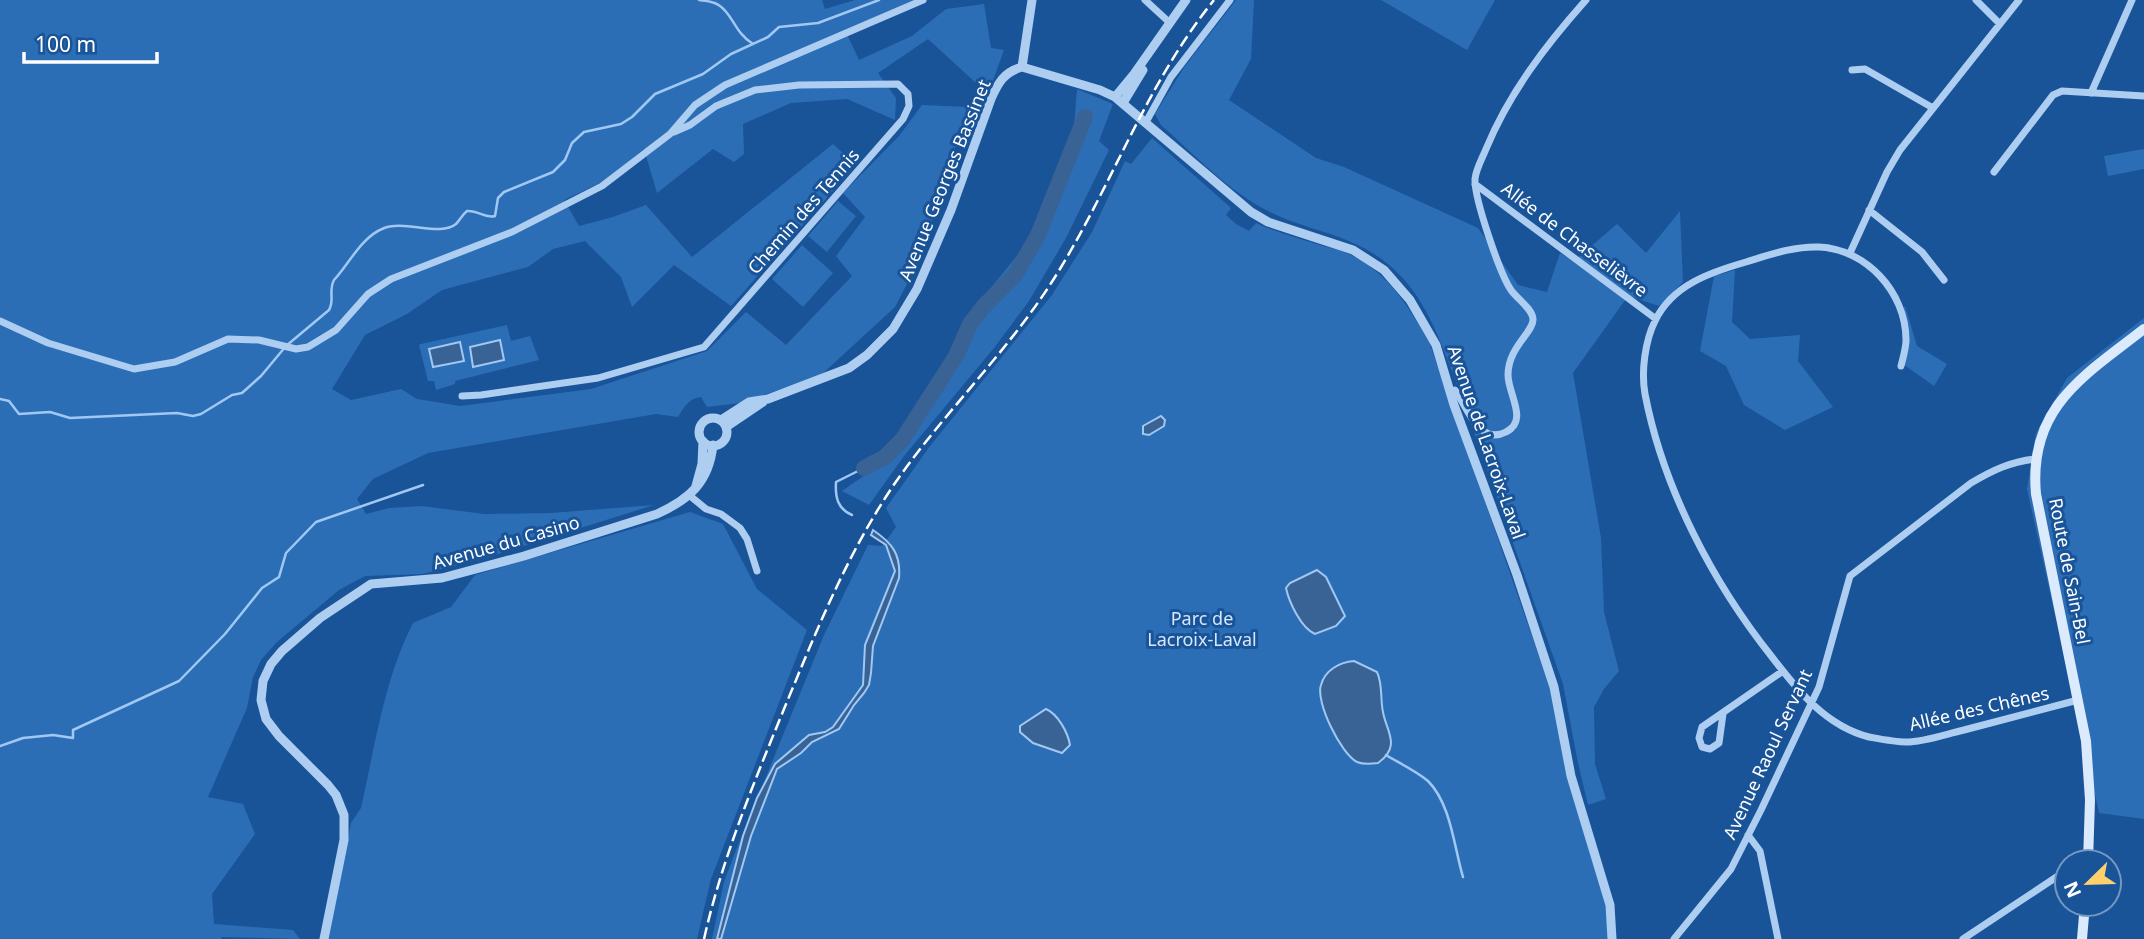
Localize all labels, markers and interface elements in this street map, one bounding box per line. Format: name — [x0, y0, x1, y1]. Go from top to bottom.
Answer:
scale bar — [24, 21, 158, 65]
text: 100 m — [35, 30, 96, 58]
street label: Avenue Georges Bassinet — [893, 75, 996, 284]
street label: Chemin des Tennis — [742, 143, 864, 279]
street label: Allée de Chasselièvre — [1497, 176, 1653, 302]
street label: Avenue de Lacroix-Laval — [1443, 342, 1531, 542]
street label: Route de Sain-Bel — [2044, 496, 2096, 646]
street label: Avenue du Casino — [430, 510, 582, 574]
park label: Parc de Lacroix-Laval — [1147, 606, 1257, 651]
street label: Avenue Raoul Servant — [1717, 665, 1817, 843]
street label: Allée des Chênes — [1907, 680, 2051, 736]
north arrow — [2053, 848, 2123, 918]
text: N — [2057, 877, 2087, 902]

